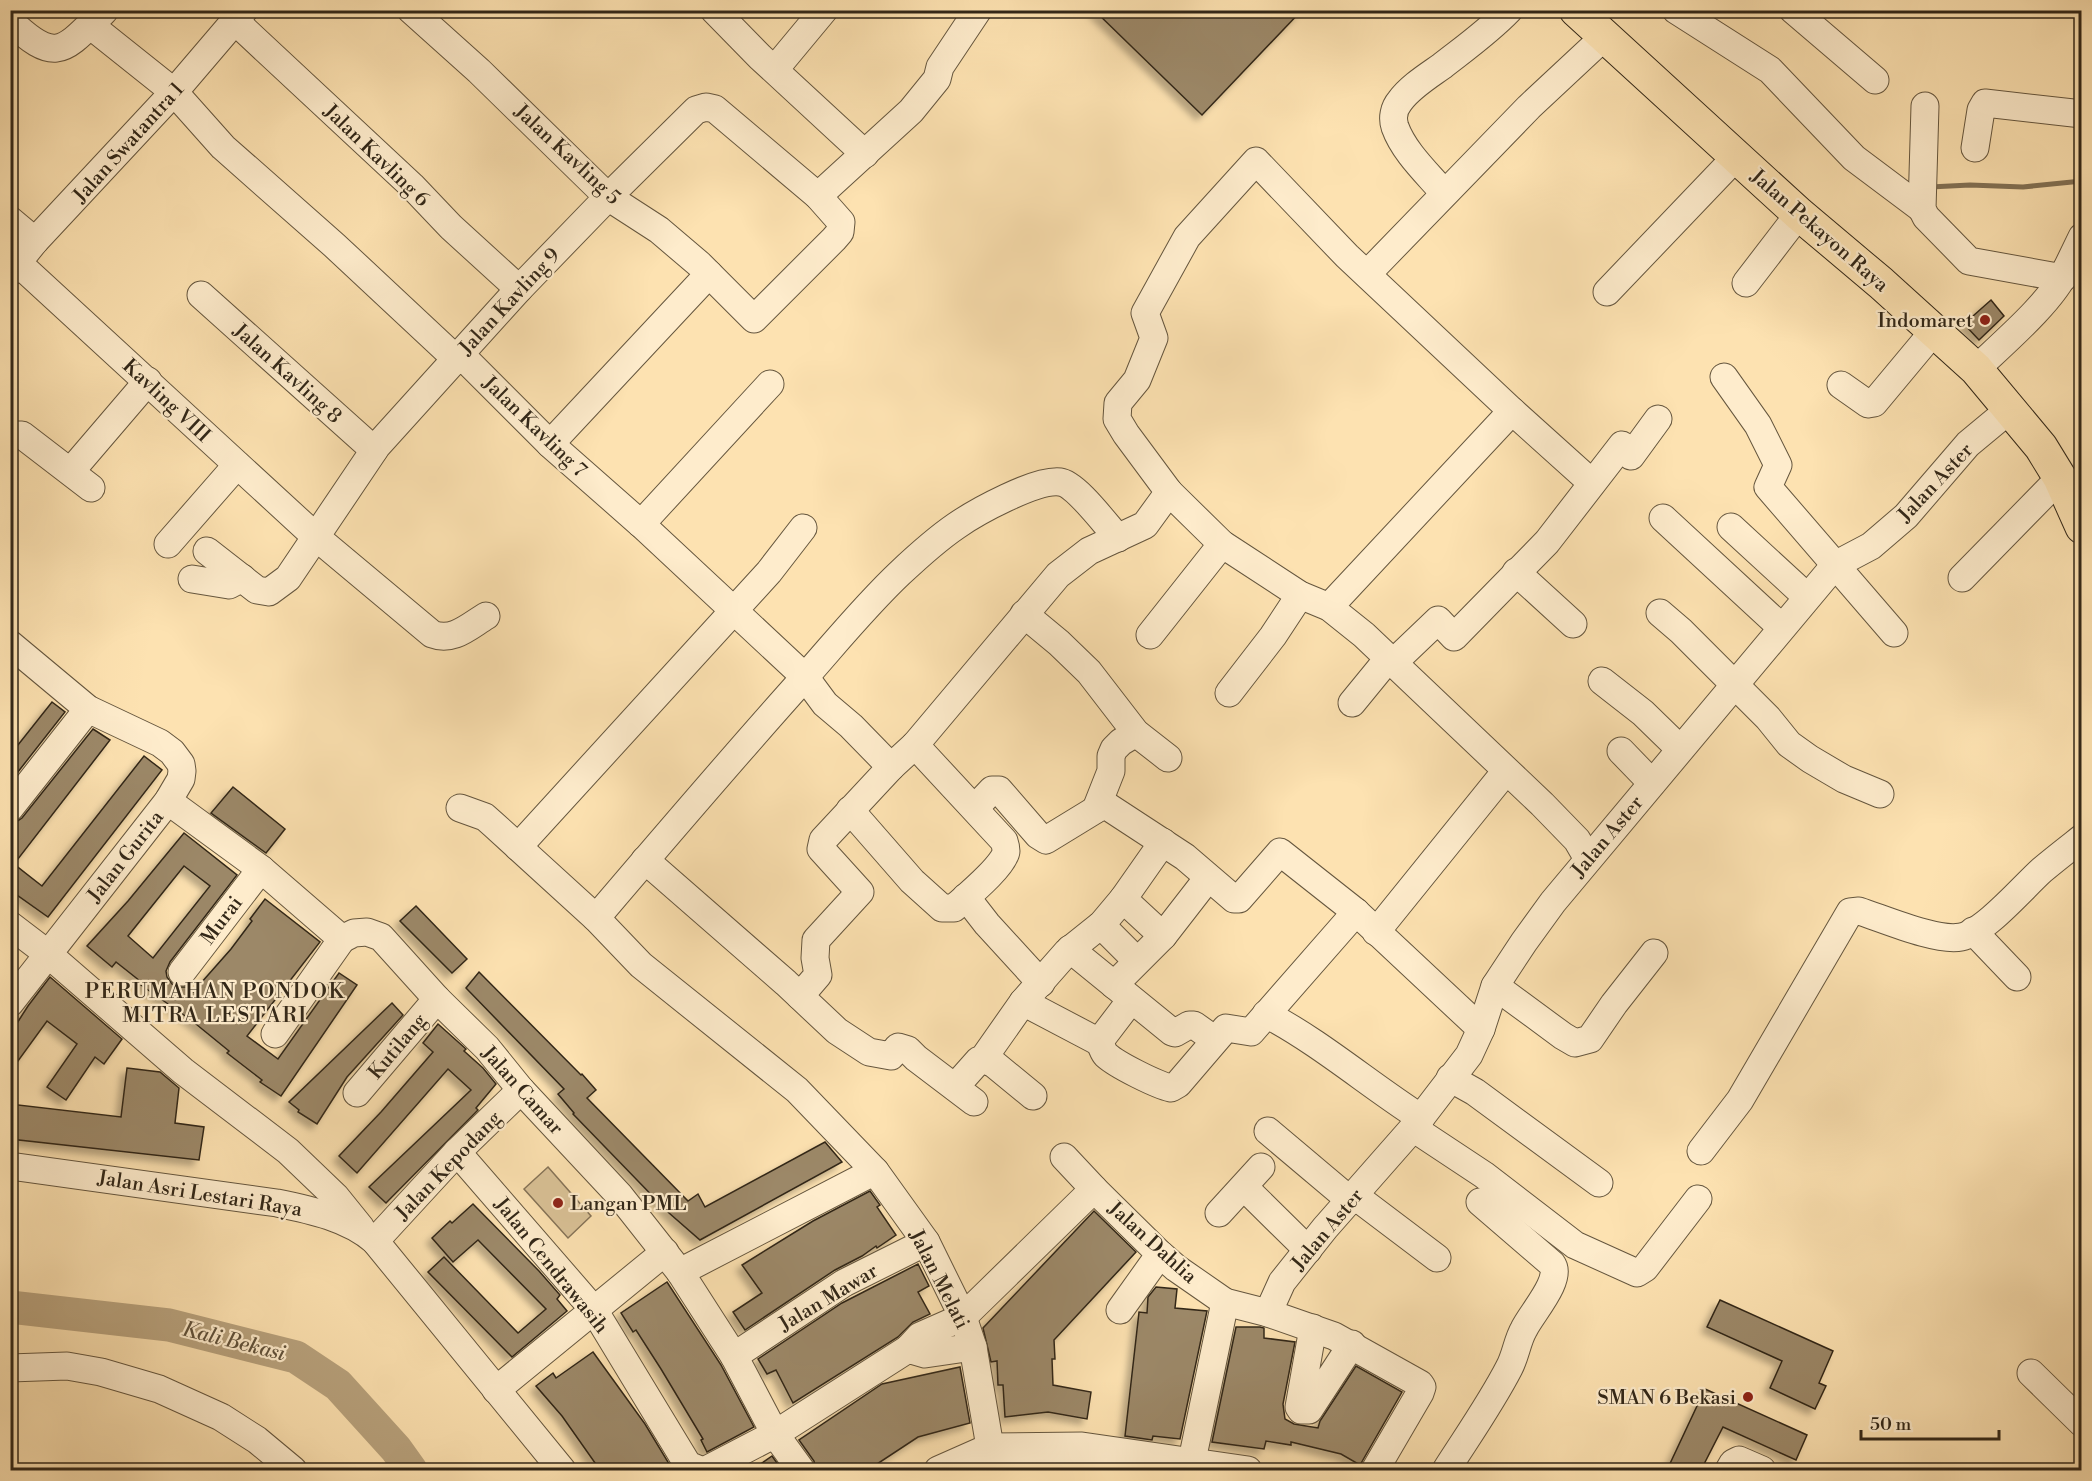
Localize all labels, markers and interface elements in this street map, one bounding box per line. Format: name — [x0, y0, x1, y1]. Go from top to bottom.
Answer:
street label: Jalan Swatantra 1 — [68, 77, 190, 209]
street label: Jalan Kavling 6 — [317, 99, 434, 213]
street label: Jalan Kavling 5 — [508, 99, 625, 211]
street label: Jalan Pekayon Raya — [1744, 164, 1894, 298]
street label: Jalan Kavling 9 — [454, 243, 566, 361]
place label: Indomaret — [1878, 309, 1973, 334]
marker: Indomaret — [1978, 313, 1992, 327]
street label: Jalan Kavling 8 — [227, 318, 346, 429]
street label: Kavling VIII — [117, 354, 215, 448]
street label: Jalan Kavling 7 — [476, 371, 591, 483]
street label: Jalan Aster — [1893, 438, 1979, 528]
street label: Jalan Aster — [1566, 791, 1650, 884]
street label: Jalan Gurita — [82, 805, 170, 909]
street label: Murai — [196, 891, 249, 950]
district label: PERUMAHAN PONDOK MITRA LESTARI — [85, 979, 346, 1029]
street label: Kutilang — [363, 1008, 433, 1085]
street label: Jalan Camar — [475, 1041, 568, 1141]
street label: Jalan Kepodang — [390, 1106, 508, 1226]
street label: Jalan Asri Lestari Raya — [95, 1166, 305, 1223]
street label: Jalan Aster — [1286, 1184, 1370, 1277]
street label: Jalan Cendrawasih — [488, 1192, 613, 1339]
place label: Langan PML — [570, 1192, 686, 1217]
marker: Langan PML — [551, 1196, 565, 1210]
street label: Jalan Dahlia — [1102, 1196, 1202, 1290]
street label: Jalan Melati — [903, 1225, 975, 1334]
street label: Jalan Mawar — [774, 1259, 883, 1338]
water label: Kali Bekasi — [179, 1317, 288, 1367]
place label: SMAN 6 Bekasi — [1597, 1386, 1736, 1411]
marker: SMAN 6 Bekasi — [1741, 1390, 1755, 1404]
scale bar — [1861, 1403, 1999, 1441]
text: 50 m — [1870, 1413, 1912, 1436]

